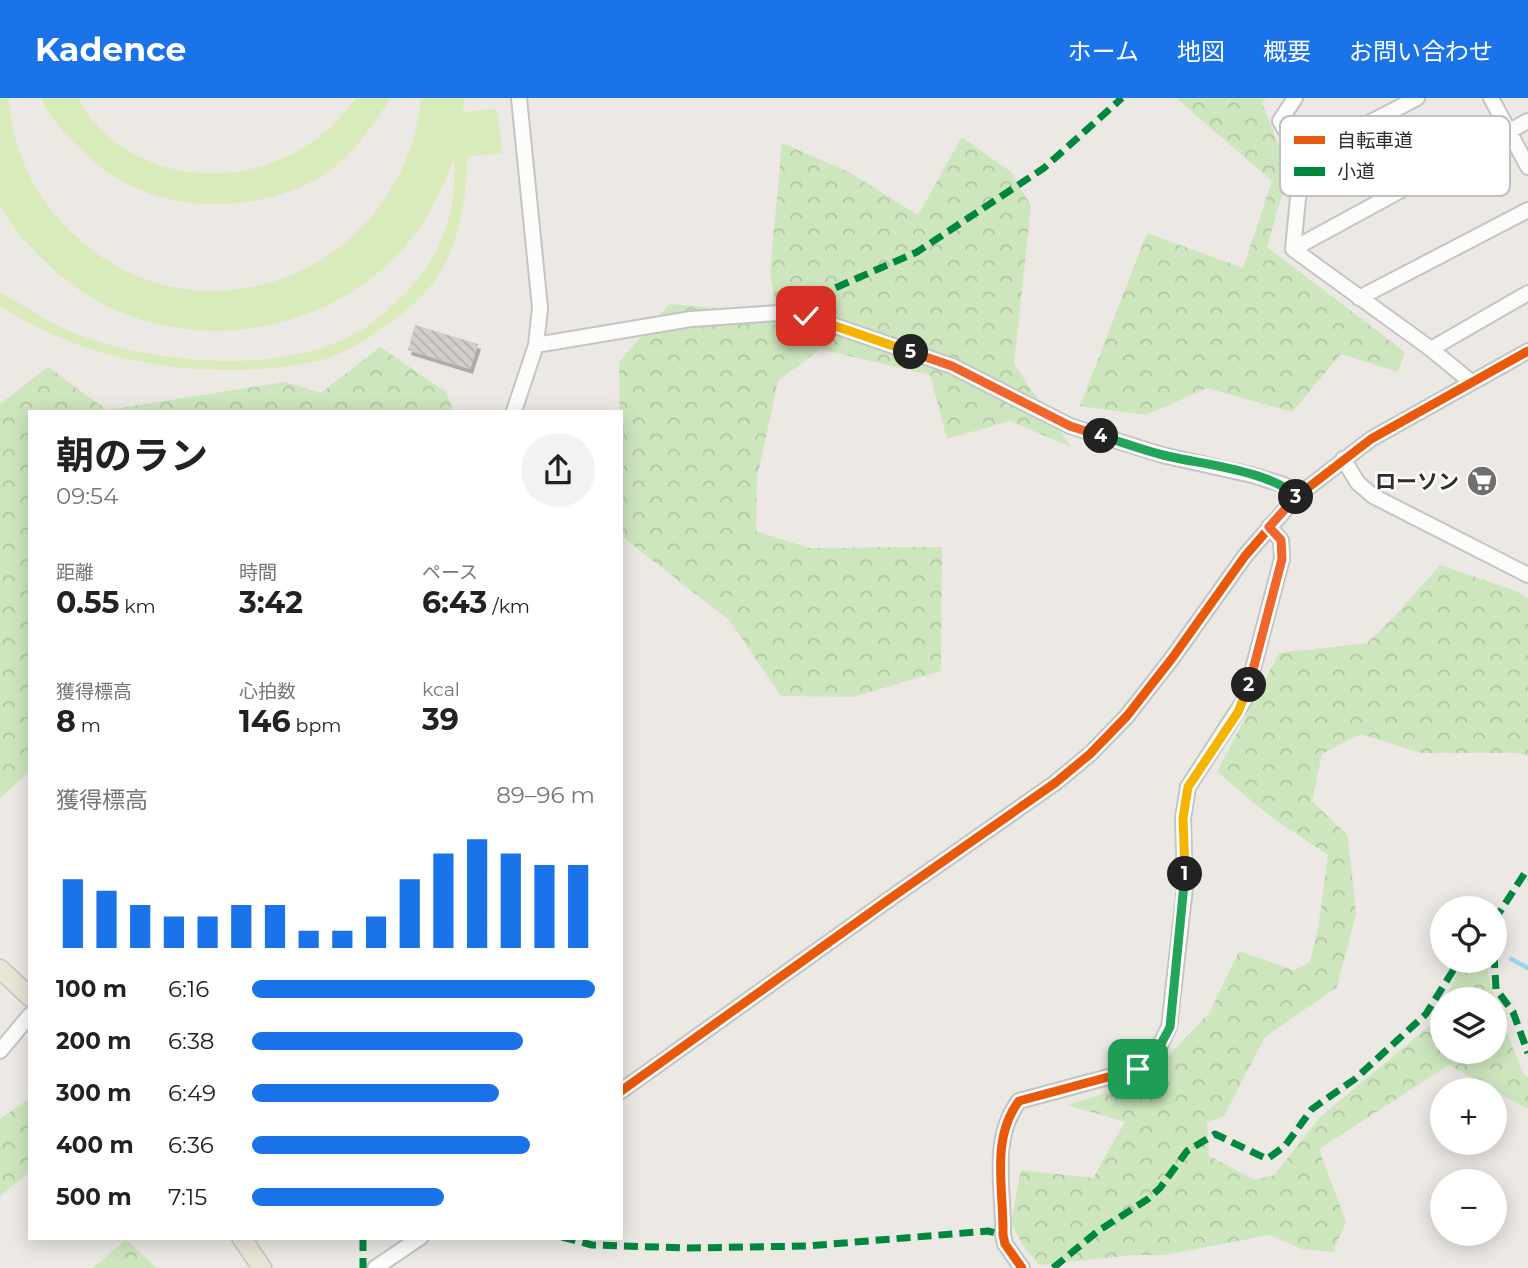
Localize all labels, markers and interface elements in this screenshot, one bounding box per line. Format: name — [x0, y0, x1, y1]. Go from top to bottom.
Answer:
text: Kadence — [35, 29, 186, 69]
text: ホーム — [1068, 37, 1139, 66]
text: 地図 — [1177, 37, 1225, 66]
text: 概要 — [1263, 37, 1311, 66]
text: お問い合わせ — [1349, 37, 1493, 66]
legend — [1280, 116, 1510, 196]
text: 自転車道 — [1337, 129, 1413, 152]
text: 小道 — [1337, 160, 1375, 183]
pin — [776, 286, 836, 346]
icon: check — [787, 297, 825, 335]
pin: 5 — [894, 334, 928, 370]
text: 5 — [905, 340, 916, 363]
pin: 4 — [1084, 418, 1118, 454]
text: 4 — [1094, 424, 1107, 447]
text: 朝のラン — [56, 432, 208, 479]
button: share — [521, 433, 595, 507]
supermarket icon: ローソン — [1465, 464, 1499, 498]
place label: ローソン — [1375, 469, 1459, 494]
pin: 3 — [1278, 480, 1314, 514]
text: 09:54 — [56, 482, 118, 510]
text: 3 — [1290, 485, 1301, 508]
text: 距離 — [56, 561, 94, 584]
text: 時間 — [239, 561, 277, 584]
text: ペース — [422, 561, 478, 584]
text: 0.55 — [56, 584, 119, 621]
text: 3:42 — [239, 584, 303, 621]
text: 6:43 — [422, 584, 487, 621]
text: km — [119, 595, 156, 618]
text: /km — [487, 595, 530, 618]
pin: 2 — [1232, 668, 1266, 702]
text: 2 — [1243, 673, 1254, 696]
text: kcal — [422, 678, 460, 701]
text: 獲得標高 — [56, 680, 132, 703]
text: 心拍数 — [239, 680, 296, 703]
text: 39 — [422, 701, 459, 738]
text: 8 — [56, 703, 76, 740]
text: 146 — [239, 703, 291, 740]
text: m — [76, 714, 101, 737]
text: bpm — [291, 714, 341, 737]
text: 89–96 m — [496, 781, 595, 809]
text: 獲得標高 — [56, 786, 148, 814]
pin: 1 — [1168, 856, 1202, 892]
text: 1 — [1181, 862, 1188, 885]
map controls — [1430, 896, 1507, 1246]
button: locate — [1430, 896, 1507, 973]
text: 100 m — [56, 975, 127, 1003]
text: 6:16 — [168, 975, 209, 1003]
button: layers — [1430, 987, 1507, 1064]
text: 200 m — [56, 1027, 131, 1055]
text: 6:38 — [168, 1027, 215, 1055]
pin — [1108, 1039, 1168, 1099]
icon: arrive — [1119, 1050, 1157, 1088]
button: + — [1430, 1078, 1507, 1155]
text: 300 m — [56, 1079, 132, 1107]
text: 6:49 — [168, 1079, 216, 1107]
text: 400 m — [56, 1131, 134, 1159]
text: 6:36 — [168, 1131, 214, 1159]
button: − — [1430, 1169, 1507, 1246]
text: 500 m — [56, 1183, 132, 1211]
text: 7:15 — [168, 1183, 207, 1211]

